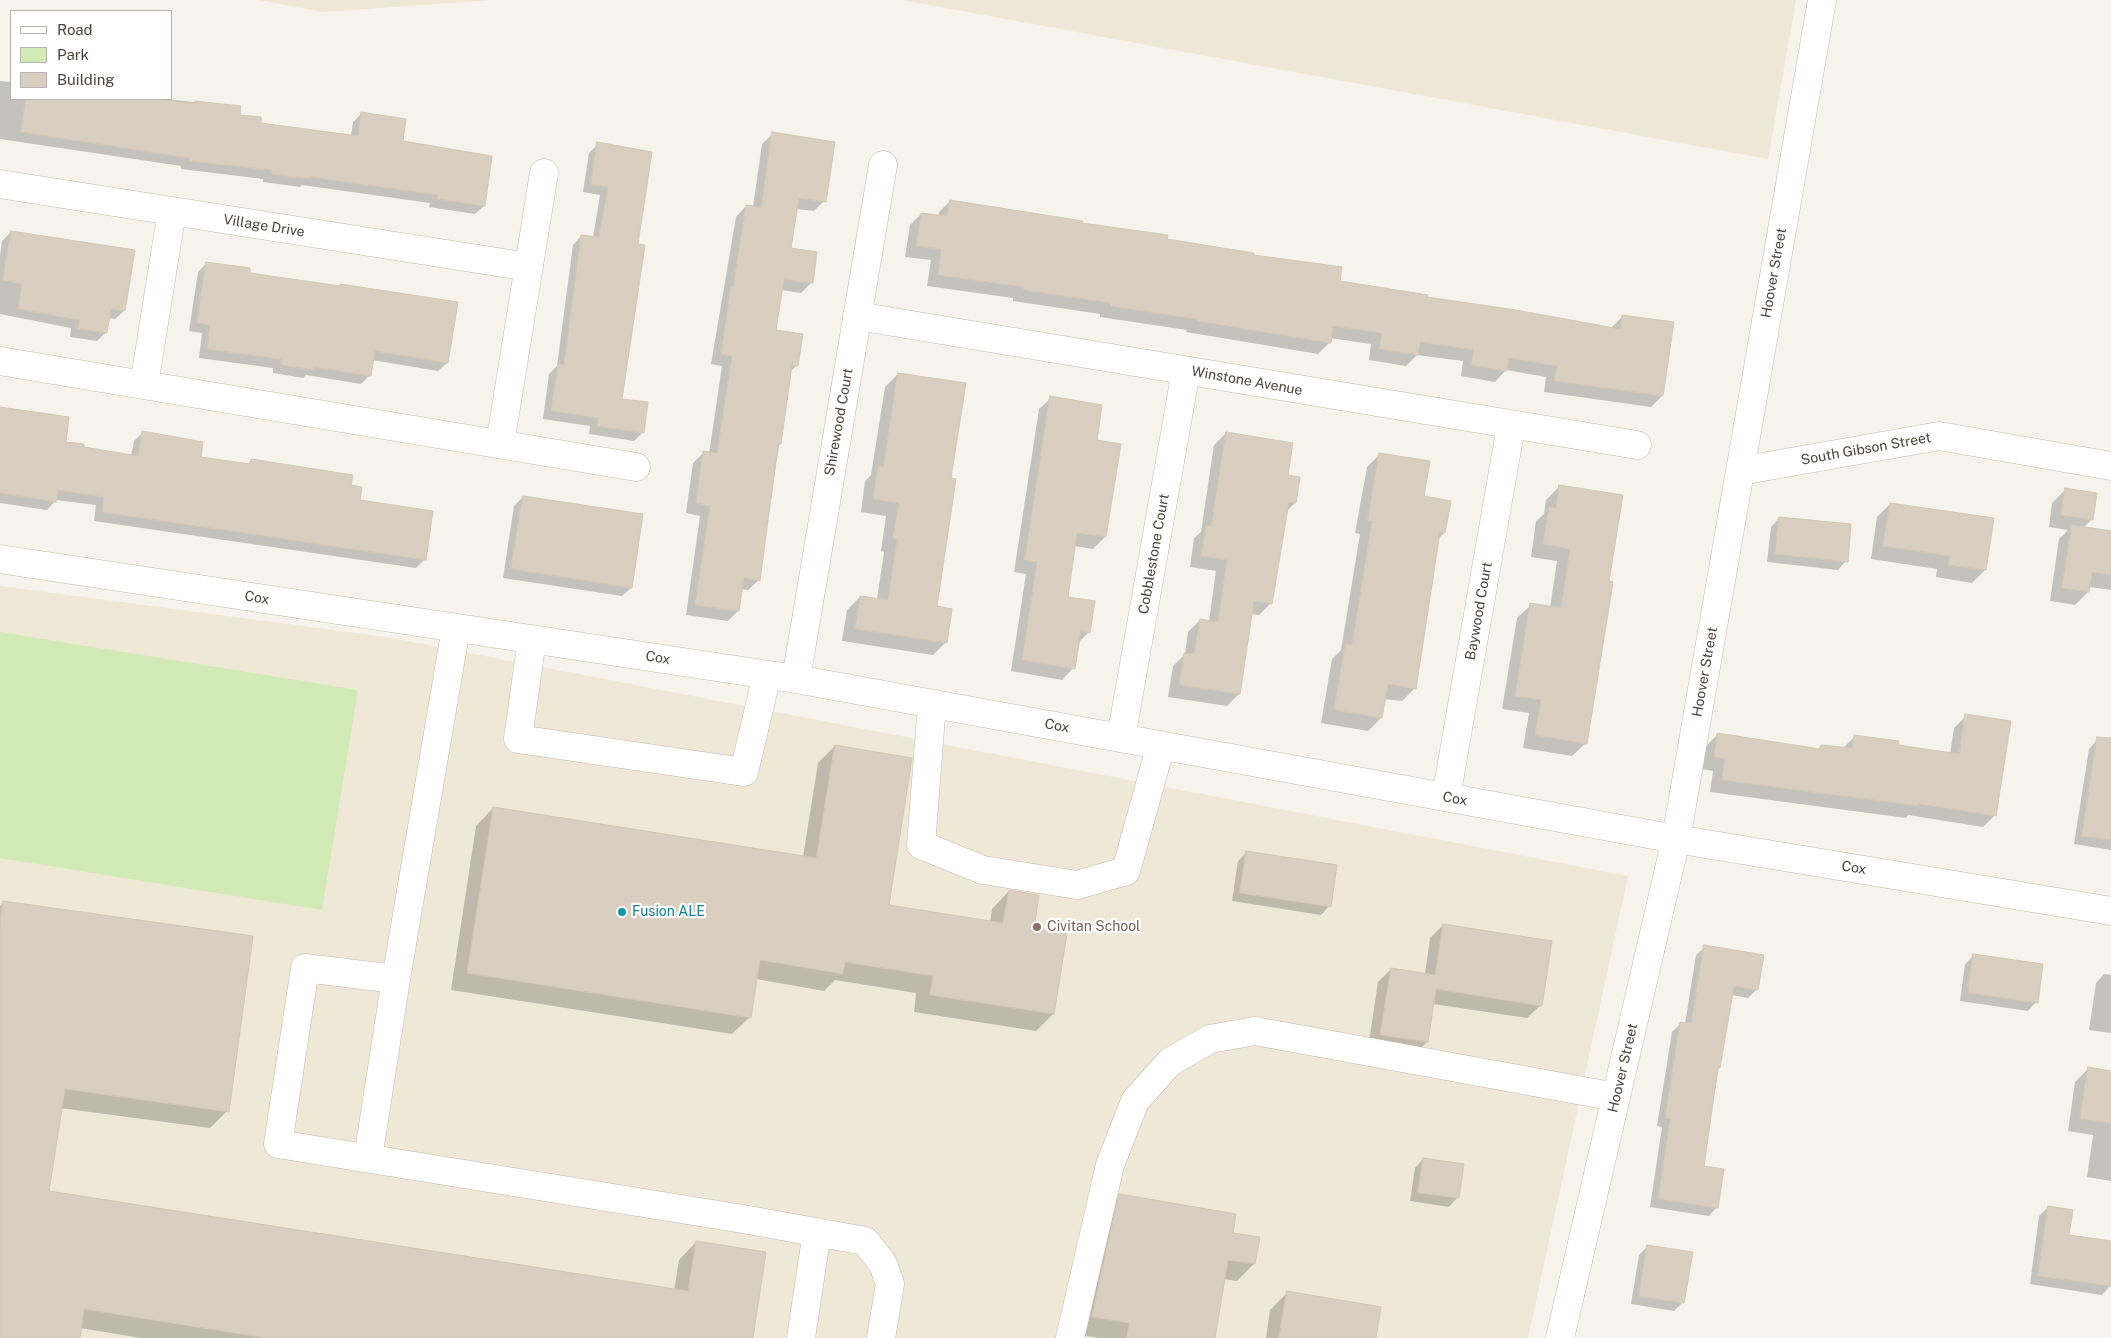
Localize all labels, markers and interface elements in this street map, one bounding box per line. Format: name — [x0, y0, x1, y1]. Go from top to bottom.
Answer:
legend — [10, 10, 172, 100]
text: Road — [57, 21, 93, 38]
text: Park — [57, 46, 89, 63]
text: Building — [57, 71, 115, 88]
street label: Village Drive — [222, 211, 306, 241]
street label: Hoover Street — [1758, 227, 1790, 319]
street label: Winstone Avenue — [1190, 363, 1304, 399]
street label: Shirewood Court — [821, 367, 857, 477]
street label: South Gibson Street — [1800, 429, 1932, 469]
street label: Cobblestone Court — [1135, 492, 1173, 616]
street label: Baywood Court — [1462, 561, 1496, 661]
street label: Cox — [243, 588, 271, 608]
street label: Hoover Street — [1689, 626, 1721, 718]
street label: Cox — [644, 648, 672, 668]
street label: Cox — [1043, 716, 1071, 736]
street label: Cox — [1441, 789, 1469, 809]
street label: Cox — [1840, 858, 1868, 878]
place label: Fusion ALE — [632, 904, 705, 920]
marker: Fusion ALE — [616, 906, 628, 918]
place label: Civitan School — [1047, 919, 1140, 935]
marker: Civitan School — [1031, 921, 1043, 933]
street label: Hoover Street — [1605, 1022, 1641, 1114]

